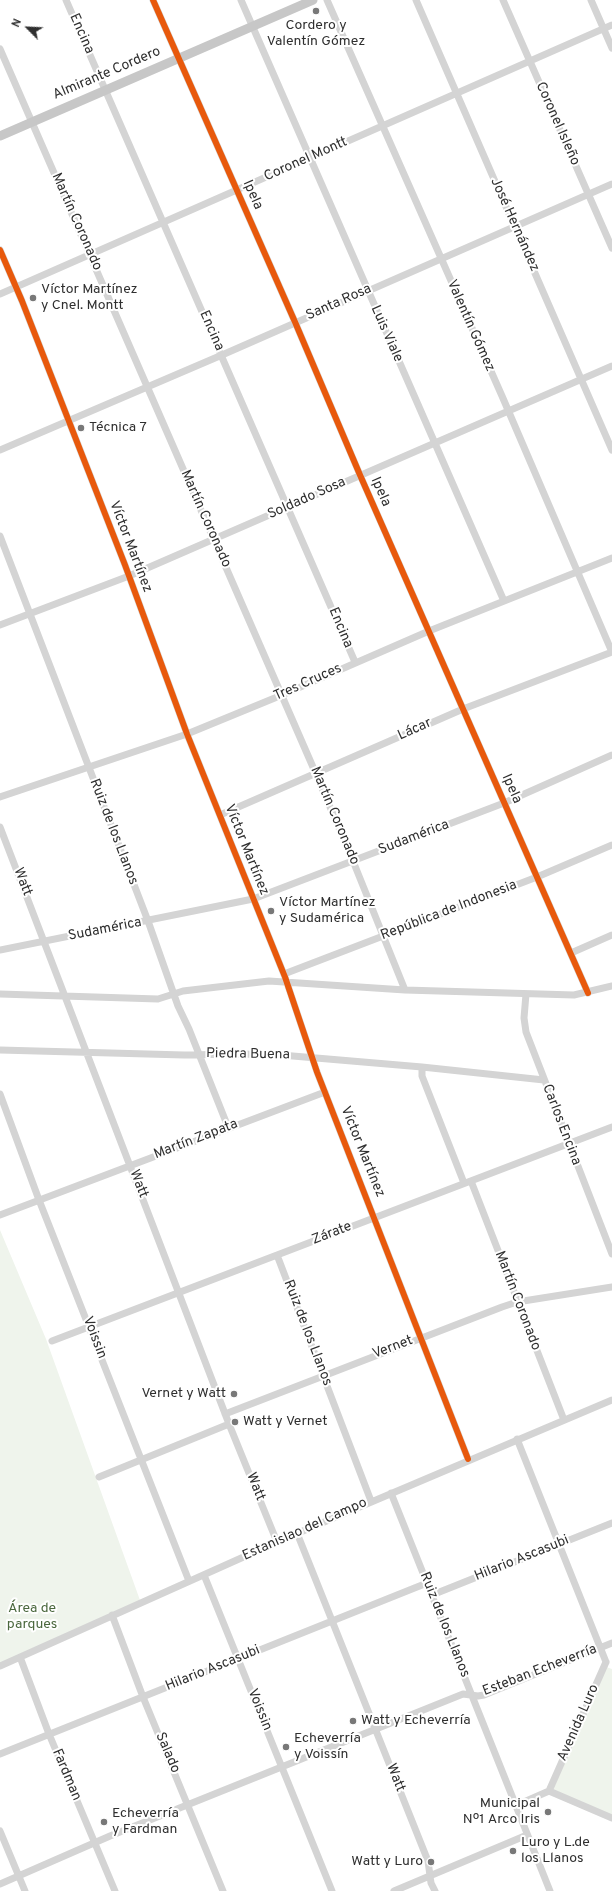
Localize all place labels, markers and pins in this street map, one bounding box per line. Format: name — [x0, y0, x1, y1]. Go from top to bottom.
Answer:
marker: Cordero y Valentín Gómez — [311, 6, 321, 16]
place label: Cordero y Valentín Gómez — [267, 18, 365, 50]
place label: Víctor Martínez y Cnel. Montt — [41, 282, 138, 314]
marker: Víctor Martínez y Cnel. Montt — [28, 293, 38, 303]
place label: Técnica 7 — [89, 420, 147, 436]
marker: Técnica 7 — [76, 423, 86, 433]
place label: Víctor Martínez y Sudamérica — [279, 895, 376, 928]
marker: Víctor Martínez y Sudamérica — [266, 906, 276, 916]
place label: Vernet y Watt — [141, 1386, 226, 1402]
marker: Vernet y Watt — [229, 1389, 239, 1399]
place label: Watt y Vernet — [243, 1414, 328, 1430]
marker: Watt y Vernet — [230, 1417, 240, 1427]
place label: Watt y Echeverría — [361, 1713, 471, 1729]
marker: Watt y Echeverría — [348, 1716, 358, 1726]
place label: Echeverría y Voissín — [294, 1731, 361, 1764]
marker: Echeverría y Voissín — [281, 1742, 291, 1752]
place label: Municipal Nº1 Arco Iris — [463, 1796, 540, 1828]
place label: Echeverría y Fardman — [112, 1806, 179, 1838]
marker: Municipal Nº1 Arco Iris — [543, 1807, 553, 1817]
marker: Echeverría y Fardman — [99, 1817, 109, 1827]
place label: Luro y L.de los Llanos — [521, 1835, 590, 1868]
marker: Luro y L.de los Llanos — [508, 1846, 518, 1856]
place label: Watt y Luro — [351, 1854, 423, 1870]
marker: Watt y Luro — [426, 1857, 436, 1867]

